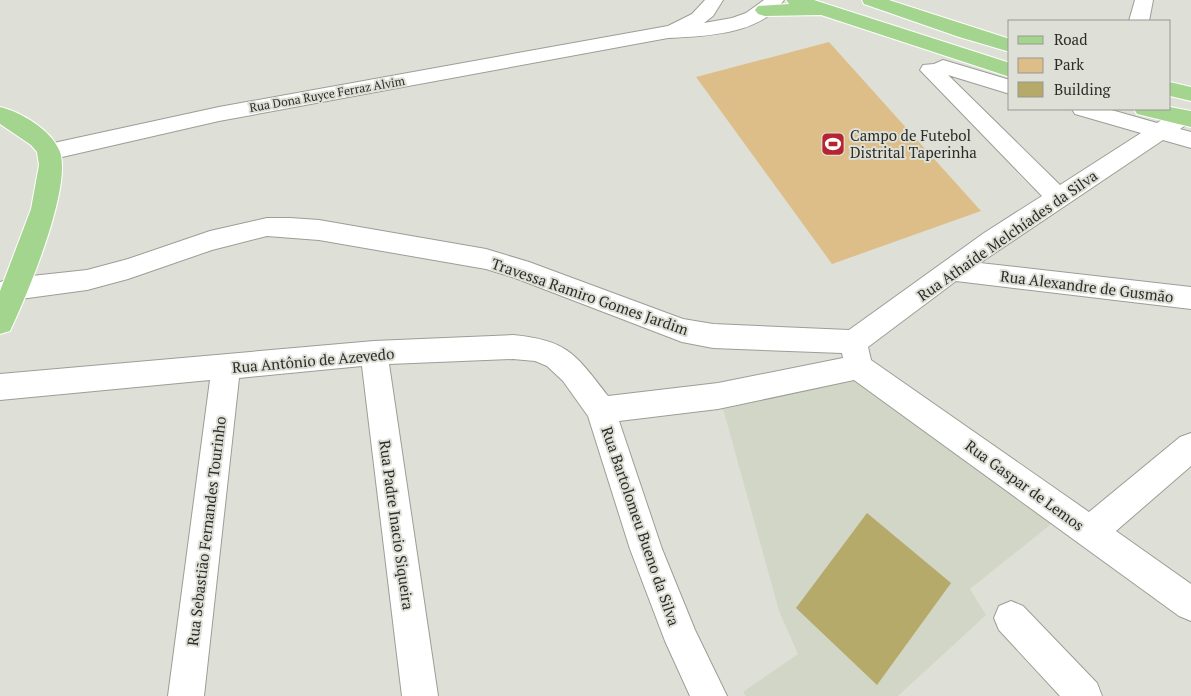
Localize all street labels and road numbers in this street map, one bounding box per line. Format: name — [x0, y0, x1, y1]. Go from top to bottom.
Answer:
street label: Rua Dona Ruyce Ferraz Alvim — [248, 73, 407, 115]
street label: Rua Athaíde Melchíades da Silva — [913, 165, 1101, 305]
street label: Travessa Ramiro Gomes Jardim — [489, 253, 691, 339]
street label: Rua Alexandre de Gusmão — [999, 265, 1175, 307]
street label: Rua Antônio de Azevedo — [231, 343, 395, 377]
street label: Rua Sebastião Fernandes Tourinho — [182, 415, 230, 647]
street label: Rua Bartolomeu Bueno da Silva — [597, 424, 685, 629]
street label: Rua Gaspar de Lemos — [962, 435, 1088, 535]
street label: Rua Padre Inacio Siqueira — [375, 439, 419, 612]

